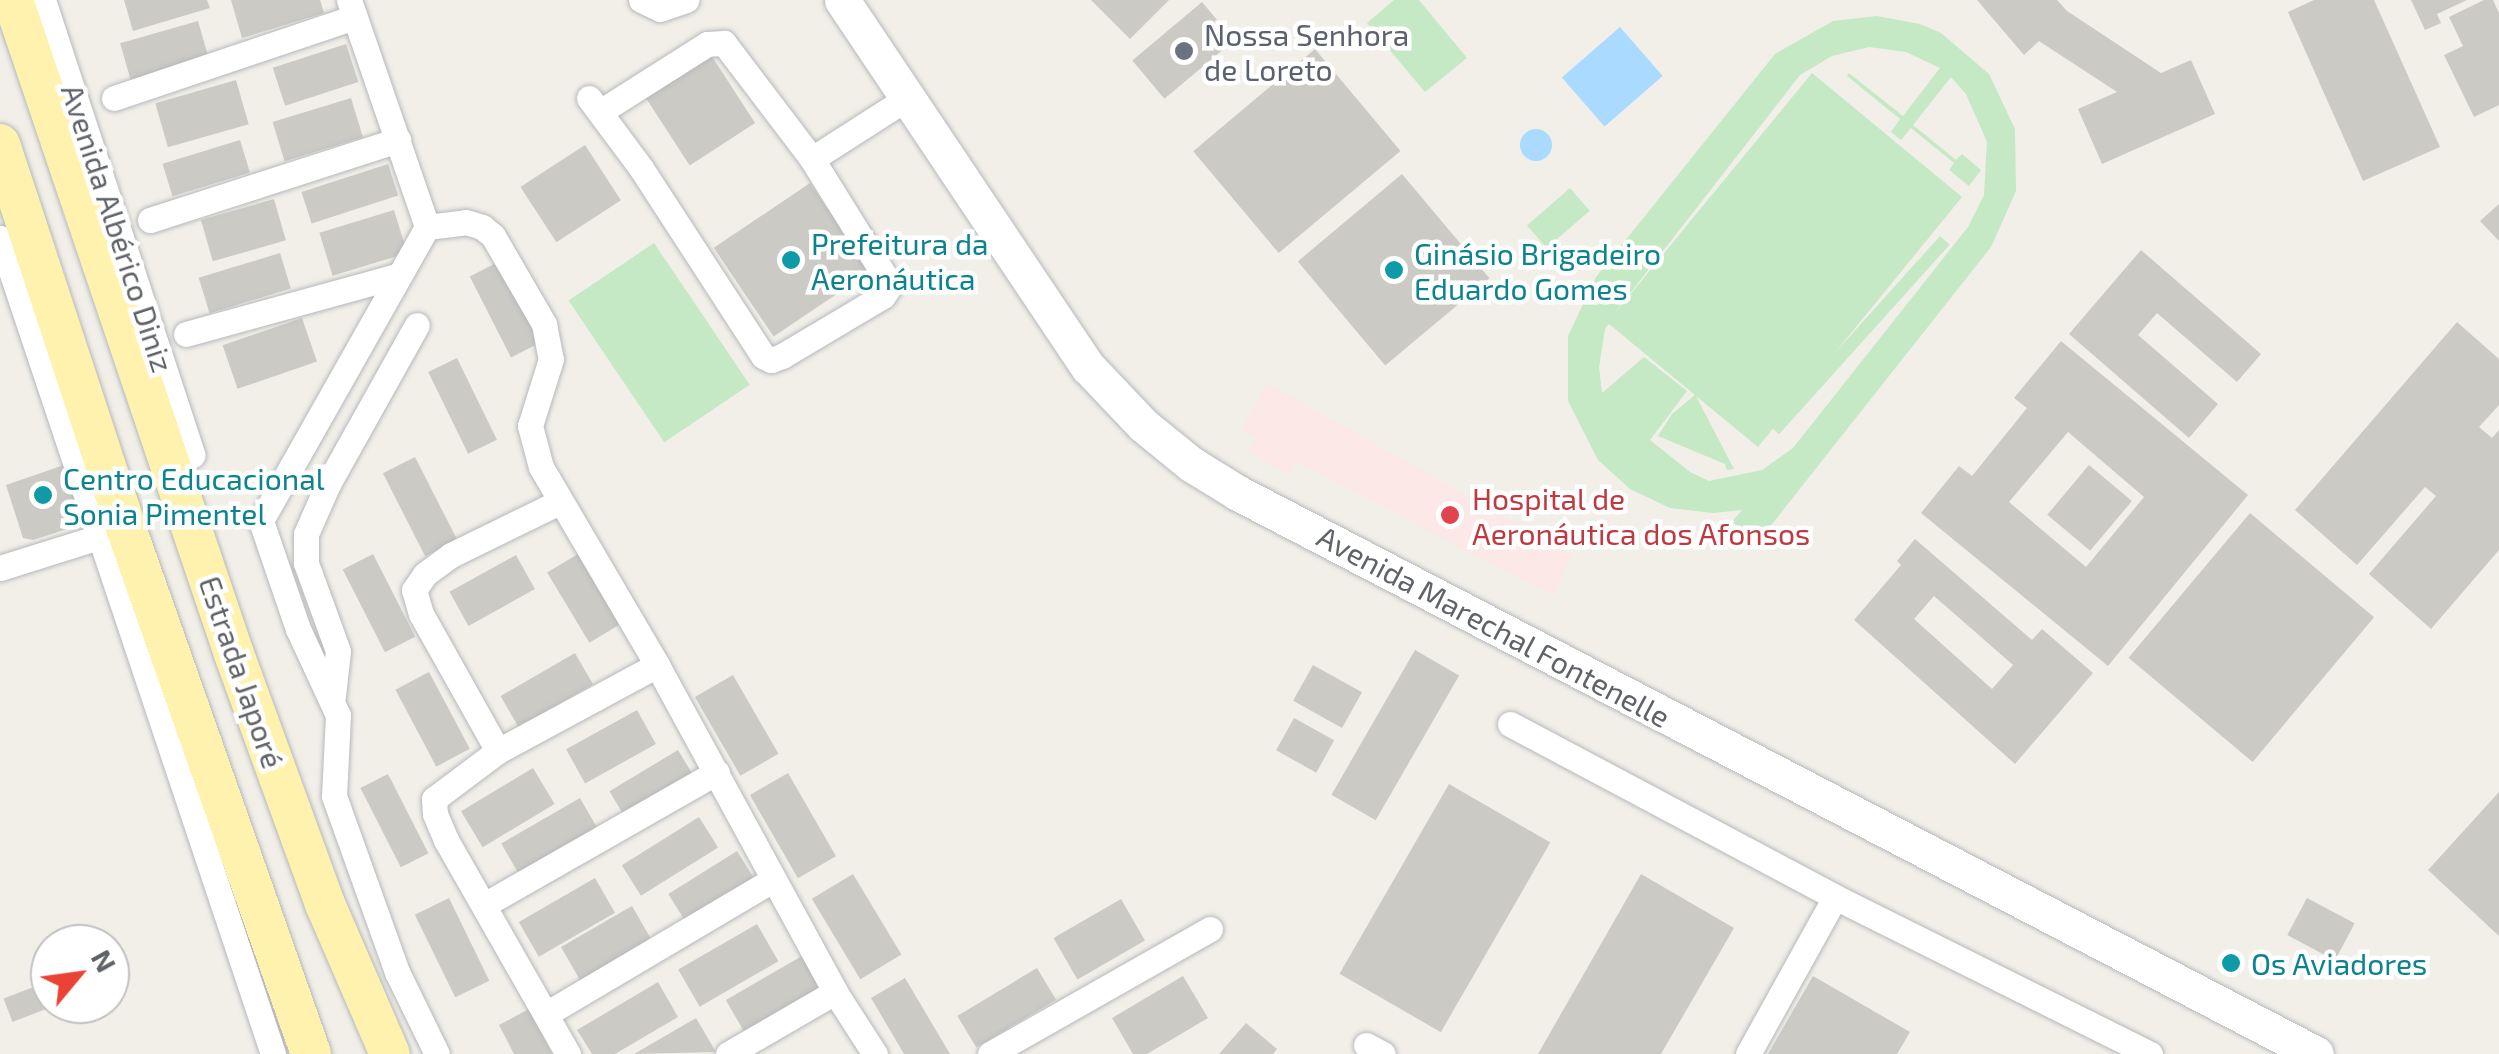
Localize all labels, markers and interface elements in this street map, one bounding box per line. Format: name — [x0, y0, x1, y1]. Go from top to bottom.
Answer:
place label: Nossa Senhora de Loreto — [1204, 16, 1409, 86]
marker: Nossa Senhora de Loreto — [1173, 40, 1195, 62]
street label: Avenida Albérico Diniz — [54, 79, 182, 377]
place label: Prefeitura da Aeronáutica — [811, 225, 989, 296]
place label: Ginásio Brigadeiro Eduardo Gomes — [1414, 235, 1661, 306]
marker: Prefeitura da Aeronáutica — [780, 249, 802, 271]
marker: Ginásio Brigadeiro Eduardo Gomes — [1383, 259, 1405, 281]
place label: Centro Educacional Sonia Pimentel — [63, 460, 325, 530]
place label: Hospital de Aeronáutica dos Afonsos — [1472, 480, 1811, 550]
marker: Centro Educacional Sonia Pimentel — [32, 484, 54, 506]
marker: Hospital de Aeronáutica dos Afonsos — [1437, 502, 1463, 528]
street label: Avenida Marechal Fontenelle — [1311, 517, 1677, 735]
street label: Estrada Japoré — [192, 571, 292, 773]
north arrow — [30, 924, 130, 1024]
text: N — [85, 943, 124, 978]
place label: Os Aviadores — [2251, 945, 2428, 981]
marker: Os Aviadores — [2220, 952, 2242, 974]

